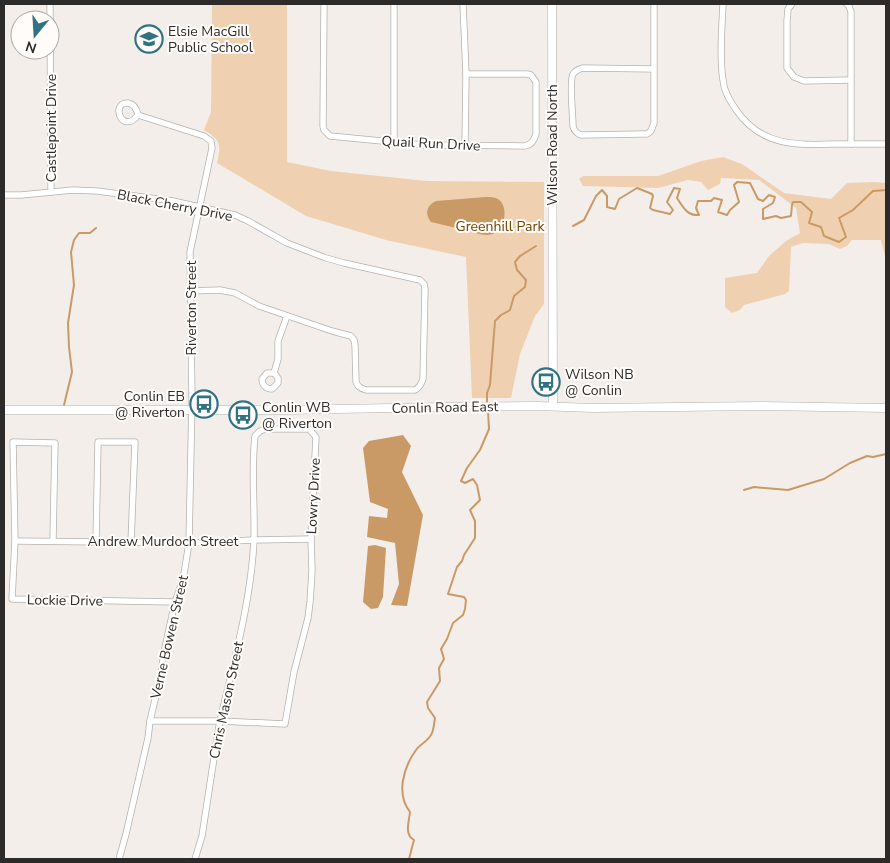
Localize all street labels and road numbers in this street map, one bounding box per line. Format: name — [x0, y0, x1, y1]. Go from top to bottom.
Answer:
street label: Castlepoint Drive — [42, 74, 61, 182]
street label: Wilson Road North — [543, 84, 562, 206]
street label: Quail Run Drive — [381, 131, 481, 156]
street label: Black Cherry Drive — [115, 185, 234, 226]
street label: Riverton Street — [182, 260, 201, 355]
street label: Conlin Road East — [391, 397, 499, 418]
street label: Lowry Drive — [302, 457, 325, 535]
street label: Andrew Murdoch Street — [88, 532, 239, 551]
street label: Verne Bowen Street — [146, 573, 193, 702]
street label: Lockie Drive — [27, 590, 103, 611]
street label: Chris Mason Street — [205, 640, 248, 761]

